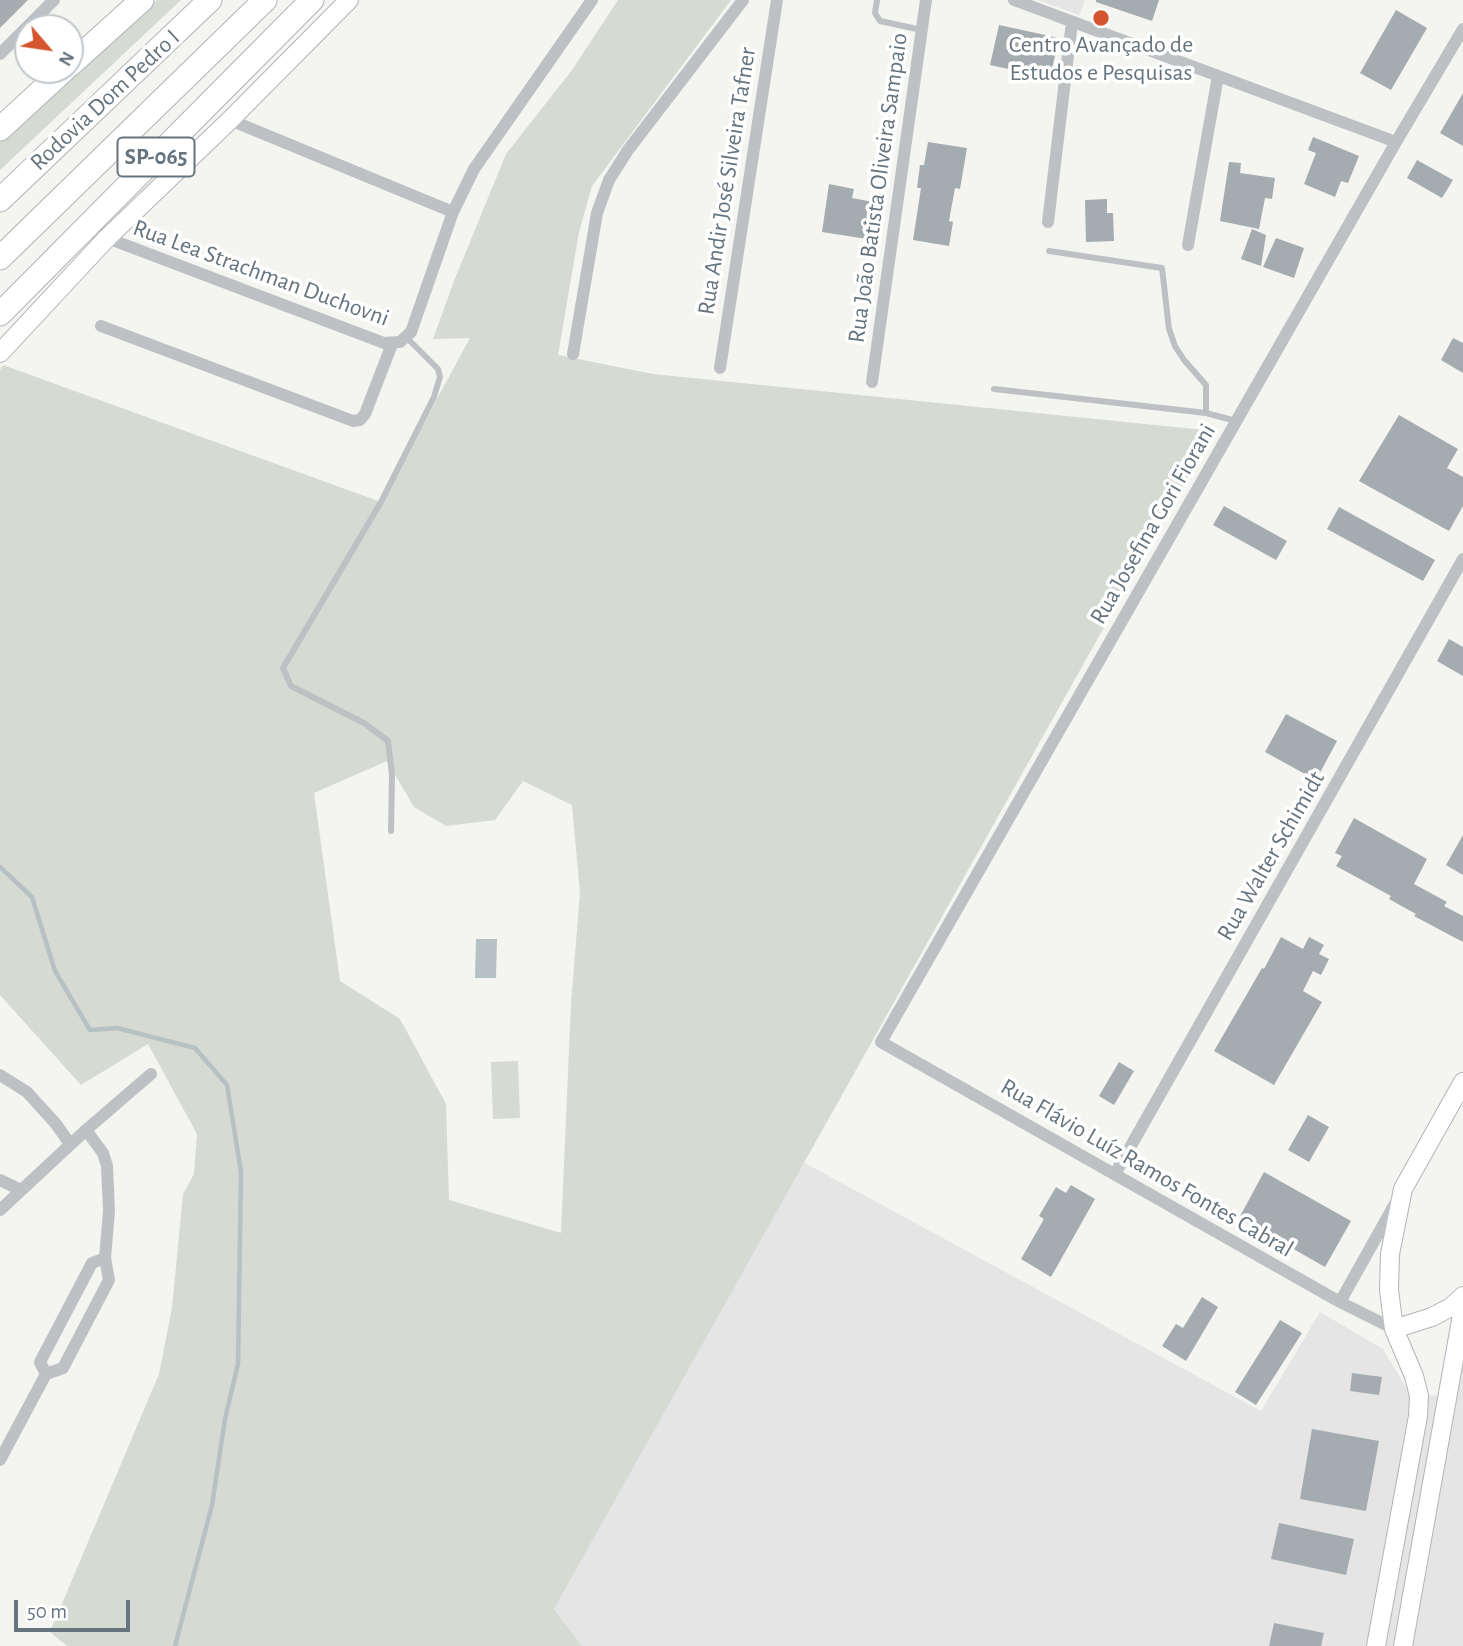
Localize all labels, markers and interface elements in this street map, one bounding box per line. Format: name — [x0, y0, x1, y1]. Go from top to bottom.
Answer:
marker: Centro Avançado de Estudos e Pesquisas — [1091, 8, 1111, 28]
north arrow — [14, 14, 84, 84]
street label: Rodovia Dom Pedro I — [24, 23, 186, 177]
street label: Rua João Batista Oliveira Sampaio — [842, 31, 914, 345]
place label: Centro Avançado de Estudos e Pesquisas — [1009, 31, 1193, 87]
street label: Rua Andir José Silveira Tafner — [692, 45, 762, 317]
text: N — [55, 48, 78, 69]
road number: SP-065 — [118, 138, 194, 176]
street label: Rua Lea Strachman Duchovni — [129, 213, 393, 333]
street label: Rua Josefina Gori Fiorani — [1084, 419, 1222, 629]
street label: Rua Walter Schimidt — [1211, 766, 1331, 946]
street label: Rua Flávio Luíz Ramos Fontes Cabral — [996, 1072, 1298, 1264]
scale bar — [18, 1586, 133, 1630]
text: 50 m — [27, 1601, 67, 1622]

